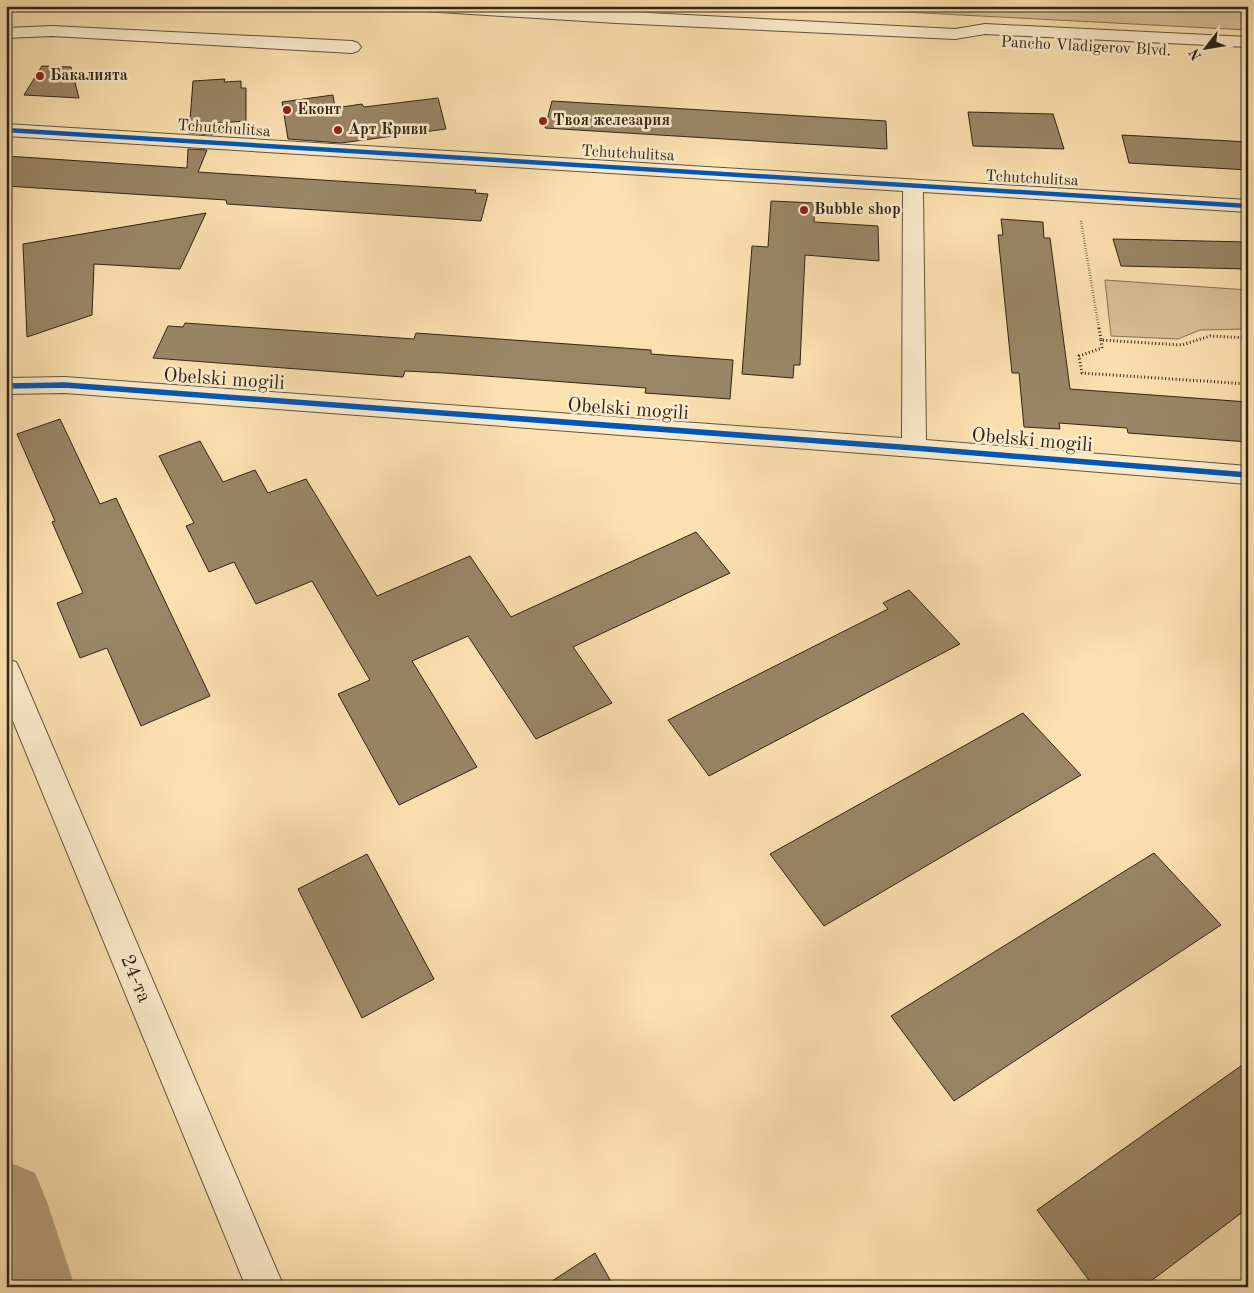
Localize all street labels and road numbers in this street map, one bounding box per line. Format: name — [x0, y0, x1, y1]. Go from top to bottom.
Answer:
street label: Pancho Vladigerov Blvd. — [1000, 35, 1172, 59]
street label: Tchutchulitsa — [177, 118, 271, 140]
street label: Tchutchulitsa — [581, 144, 675, 164]
street label: Tchutchulitsa — [985, 169, 1079, 189]
street label: Obelski mogili — [163, 366, 285, 394]
street label: Obelski mogili — [567, 396, 689, 424]
street label: Obelski mogili — [970, 426, 1094, 456]
street label: 24-та — [116, 952, 154, 1006]

